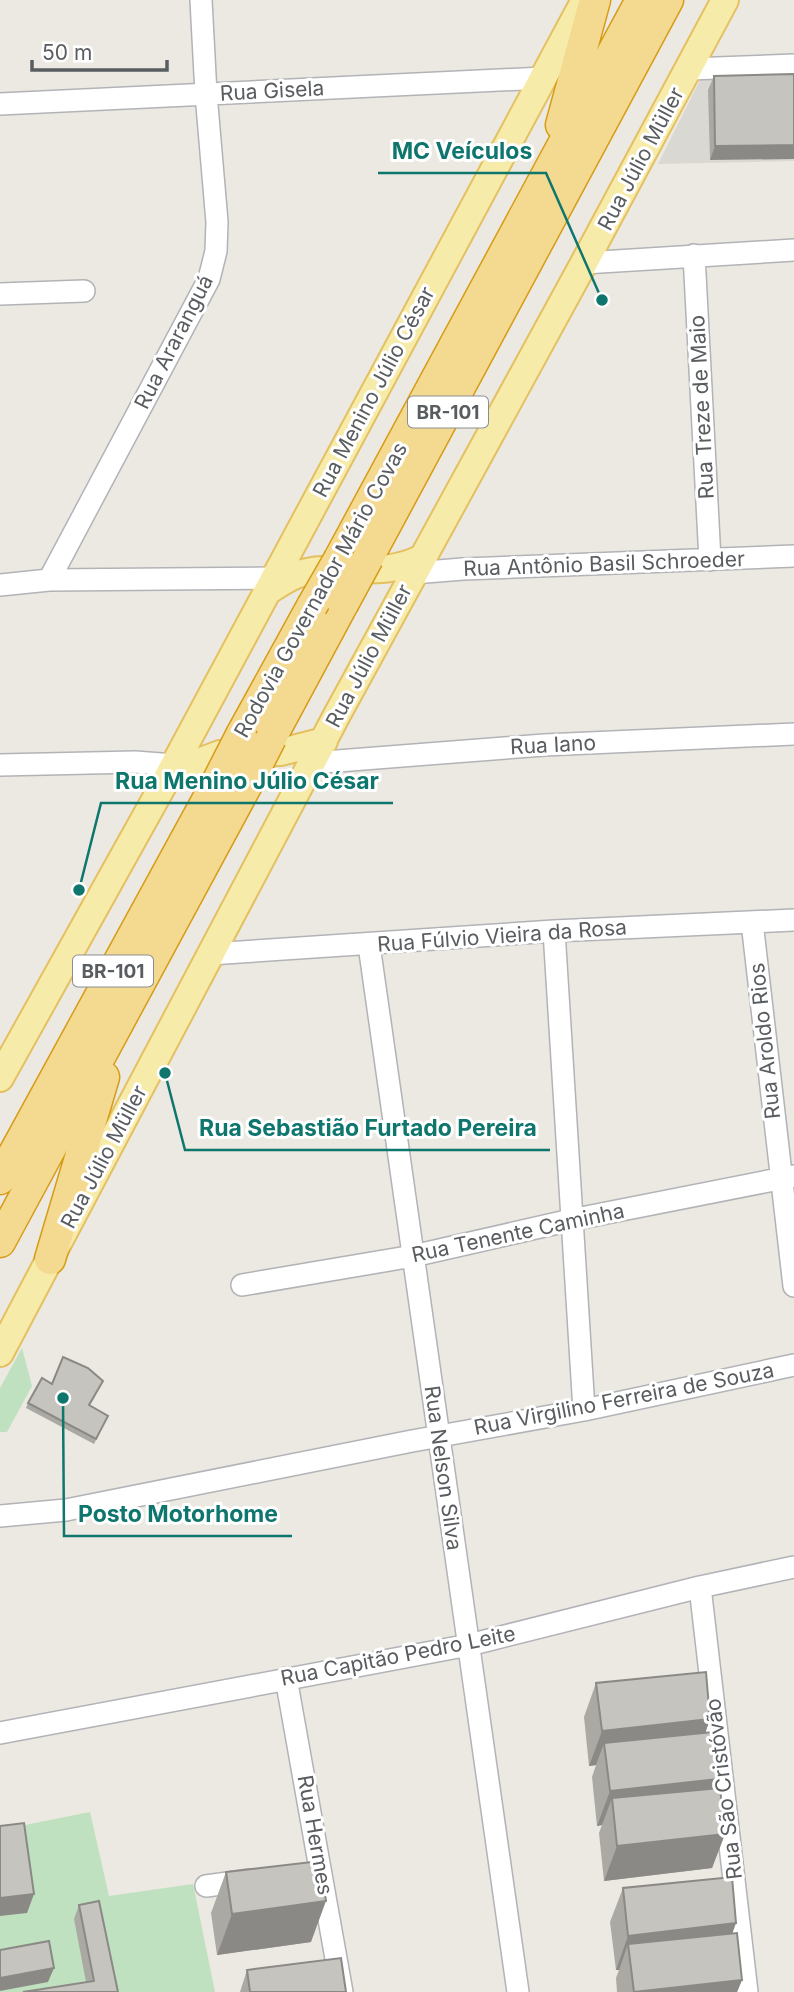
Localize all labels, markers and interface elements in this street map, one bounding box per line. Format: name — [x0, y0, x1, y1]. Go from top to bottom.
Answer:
scale bar — [32, 28, 166, 72]
text: 50 m — [42, 40, 92, 65]
street label: Rua Gisela — [219, 75, 325, 106]
street label: Rua Júlio Müller — [592, 83, 689, 235]
callout: MC Veículos — [378, 129, 546, 173]
text: MC Veículos — [392, 137, 532, 165]
street label: Rua Araranguá — [129, 271, 218, 413]
street label: Rua Menino Júlio César — [307, 282, 440, 501]
street label: Rua Treze de Maio — [684, 314, 719, 500]
road number: BR-101 — [408, 396, 488, 428]
street label: Rodovia Governador Mário Covas — [229, 438, 412, 742]
street label: Rua Antônio Basil Schroeder — [463, 546, 745, 581]
street label: Rua Júlio Müller — [320, 580, 417, 732]
street label: Rua Iano — [509, 730, 597, 759]
callout: Rua Menino Júlio César — [101, 759, 393, 803]
text: Rua Menino Júlio César — [115, 767, 379, 795]
street label: Rua Fúlvio Vieira da Rosa — [376, 914, 628, 957]
road number: BR-101 — [73, 956, 153, 987]
street label: Rua Aroldo Rios — [744, 962, 785, 1120]
street label: Rua Júlio Müller — [55, 1081, 152, 1233]
callout: Rua Sebastião Furtado Pereira — [185, 1106, 550, 1150]
text: Rua Sebastião Furtado Pereira — [199, 1114, 537, 1142]
street label: Rua Tenente Caminha — [409, 1198, 627, 1267]
street label: Rua Virgilino Ferreira de Souza — [472, 1357, 776, 1440]
street label: Rua Nelson Silva — [420, 1384, 467, 1552]
callout: Posto Motorhome — [64, 1492, 292, 1536]
text: Posto Motorhome — [78, 1500, 278, 1528]
street label: Rua Capitão Pedro Leite — [278, 1620, 517, 1691]
street label: Rua São Cristóvão — [700, 1697, 747, 1881]
street label: Rua Hermes — [293, 1773, 338, 1897]

